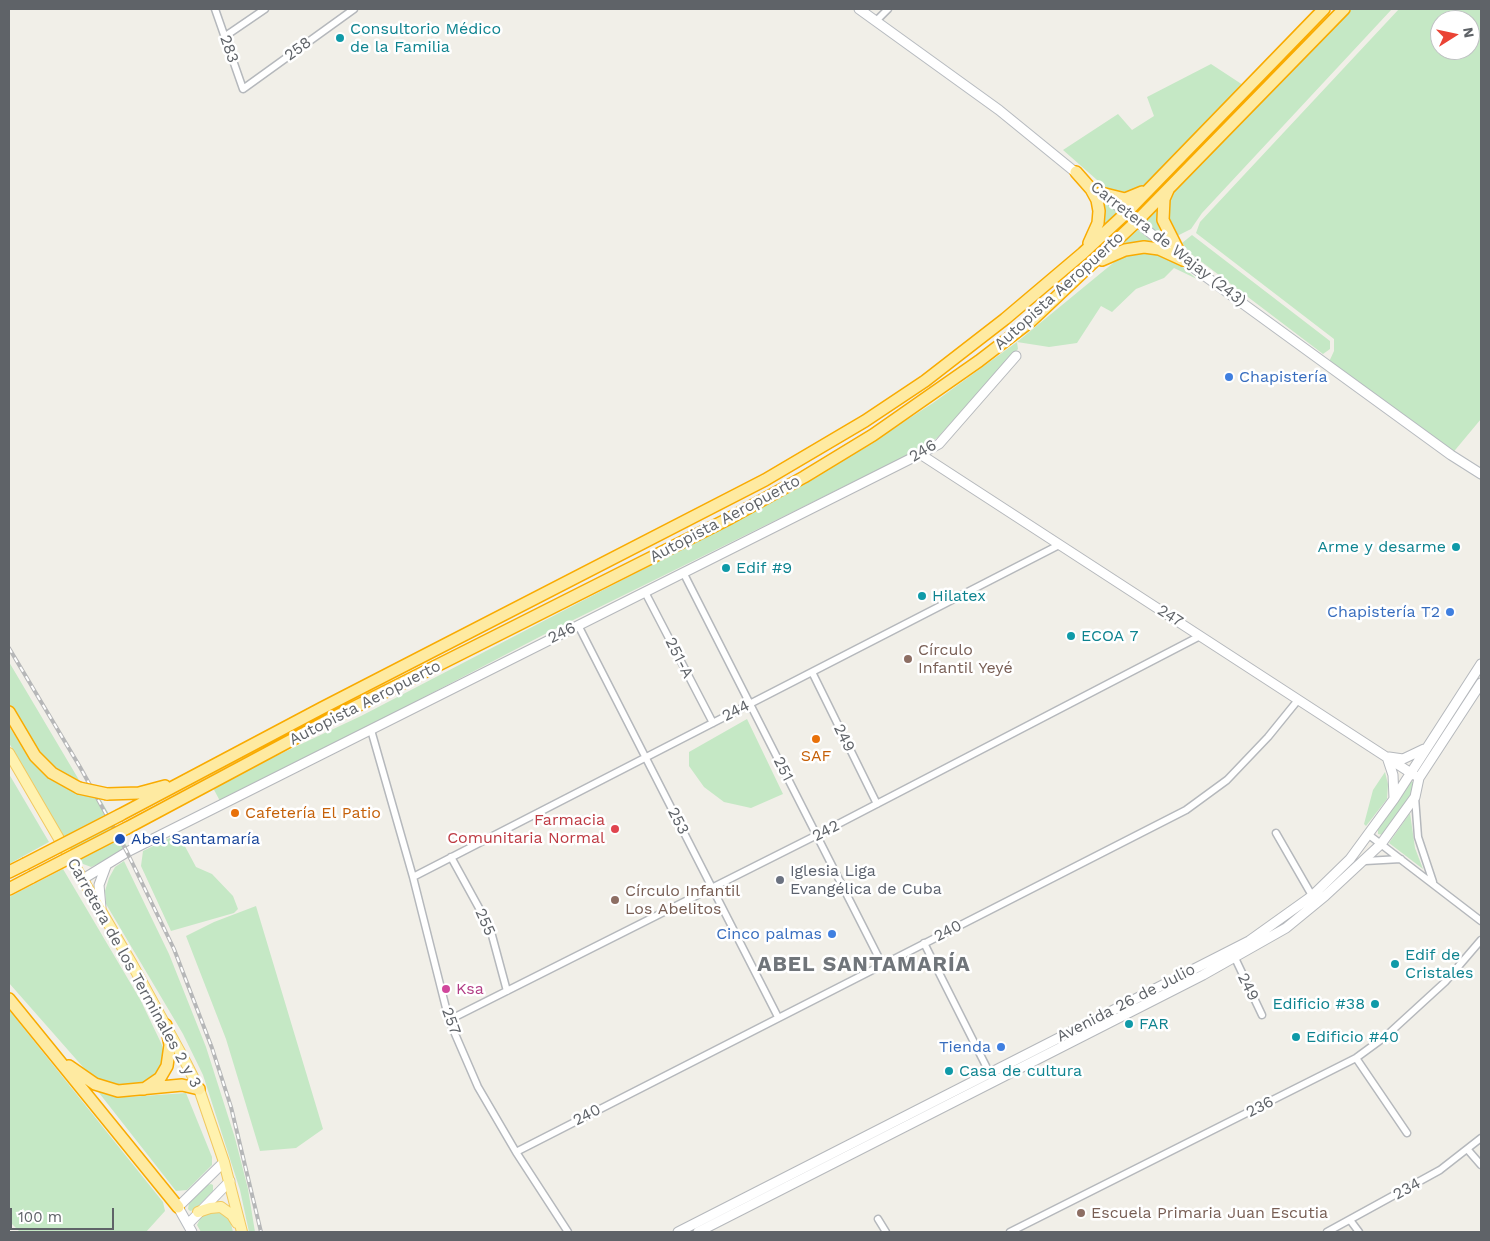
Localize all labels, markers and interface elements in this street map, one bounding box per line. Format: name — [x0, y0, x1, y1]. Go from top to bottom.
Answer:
north arrow — [1430, 10, 1480, 60]
place label: Consultorio Médico de la Familia — [350, 19, 501, 57]
text: N — [1460, 26, 1478, 39]
marker: Consultorio Médico de la Familia — [334, 32, 346, 44]
street label: 283 — [215, 33, 243, 65]
street label: 258 — [281, 33, 315, 65]
street label: Carretera de Wajay (243) — [1086, 177, 1250, 311]
street label: Autopista Aeropuerto — [990, 228, 1128, 354]
place label: Chapistería — [1239, 367, 1327, 387]
marker: Chapistería — [1223, 371, 1235, 383]
street label: 246 — [906, 435, 940, 467]
street label: Autopista Aeropuerto — [647, 471, 803, 567]
place label: Arme y desarme — [1318, 537, 1446, 557]
marker: Arme y desarme — [1450, 541, 1462, 553]
place label: Edif #9 — [736, 558, 792, 578]
marker: Edif #9 — [720, 562, 732, 574]
place label: Hilatex — [932, 586, 986, 606]
marker: Hilatex — [916, 590, 928, 602]
street label: 247 — [1154, 601, 1186, 631]
place label: Chapistería T2 — [1327, 602, 1440, 622]
marker: Chapistería T2 — [1444, 606, 1456, 618]
street label: 246 — [545, 618, 579, 648]
place label: ECOA 7 — [1081, 626, 1139, 646]
marker: ECOA 7 — [1065, 630, 1077, 642]
street label: 251-A — [661, 634, 697, 682]
place label: Círculo Infantil Yeyé — [918, 640, 1013, 678]
marker: Círculo Infantil Yeyé — [902, 653, 914, 665]
street label: Autopista Aeropuerto — [286, 656, 444, 750]
street label: 244 — [719, 696, 753, 726]
street label: 249 — [829, 721, 859, 755]
marker: SAF — [810, 733, 822, 745]
place label: SAF — [801, 746, 831, 766]
street label: 251 — [769, 754, 797, 784]
place label: Cafetería El Patio — [245, 803, 381, 823]
street label: 253 — [663, 804, 693, 838]
marker: Cafetería El Patio — [229, 807, 241, 819]
place label: Farmacia Comunitaria Normal — [447, 810, 605, 848]
street label: 242 — [809, 816, 843, 846]
marker: Farmacia Comunitaria Normal — [609, 823, 621, 835]
place label: Abel Santamaría — [131, 829, 260, 849]
marker: Abel Santamaría — [113, 832, 127, 846]
street label: Carretera de los Terminales 2 y 3 — [63, 855, 205, 1091]
place label: Iglesia Liga Evangélica de Cuba — [790, 861, 942, 899]
marker: Iglesia Liga Evangélica de Cuba — [774, 874, 786, 886]
place label: Círculo Infantil Los Abelitos — [625, 881, 740, 919]
marker: Círculo Infantil Los Abelitos — [609, 894, 621, 906]
street label: 255 — [471, 905, 499, 939]
street label: 240 — [931, 916, 965, 946]
place label: Cinco palmas — [716, 924, 822, 944]
marker: Cinco palmas — [826, 928, 838, 940]
place label: Edif de Cristales — [1405, 945, 1474, 983]
district label: ABEL SANTAMARÍA — [755, 952, 973, 978]
marker: Edif de Cristales — [1389, 958, 1401, 970]
street label: Avenida 26 de Julio — [1053, 960, 1199, 1046]
street label: 249 — [1233, 970, 1263, 1004]
place label: Ksa — [456, 979, 484, 999]
marker: Ksa — [440, 983, 452, 995]
place label: Edificio #38 — [1273, 994, 1365, 1014]
marker: Edificio #38 — [1369, 998, 1381, 1010]
street label: 257 — [437, 1005, 465, 1037]
place label: FAR — [1139, 1014, 1169, 1034]
marker: FAR — [1123, 1018, 1135, 1030]
place label: Edificio #40 — [1306, 1027, 1399, 1047]
marker: Edificio #40 — [1290, 1031, 1302, 1043]
place label: Tienda — [939, 1037, 991, 1057]
marker: Tienda — [995, 1041, 1007, 1053]
place label: Casa de cultura — [959, 1061, 1082, 1081]
marker: Casa de cultura — [943, 1065, 955, 1077]
street label: 236 — [1243, 1092, 1277, 1122]
street label: 240 — [570, 1100, 604, 1130]
street label: 234 — [1390, 1174, 1424, 1204]
scale bar — [12, 1198, 116, 1230]
place label: Escuela Primaria Juan Escutia — [1091, 1203, 1328, 1223]
marker: Escuela Primaria Juan Escutia — [1075, 1207, 1087, 1219]
text: 100 m — [18, 1208, 62, 1226]

